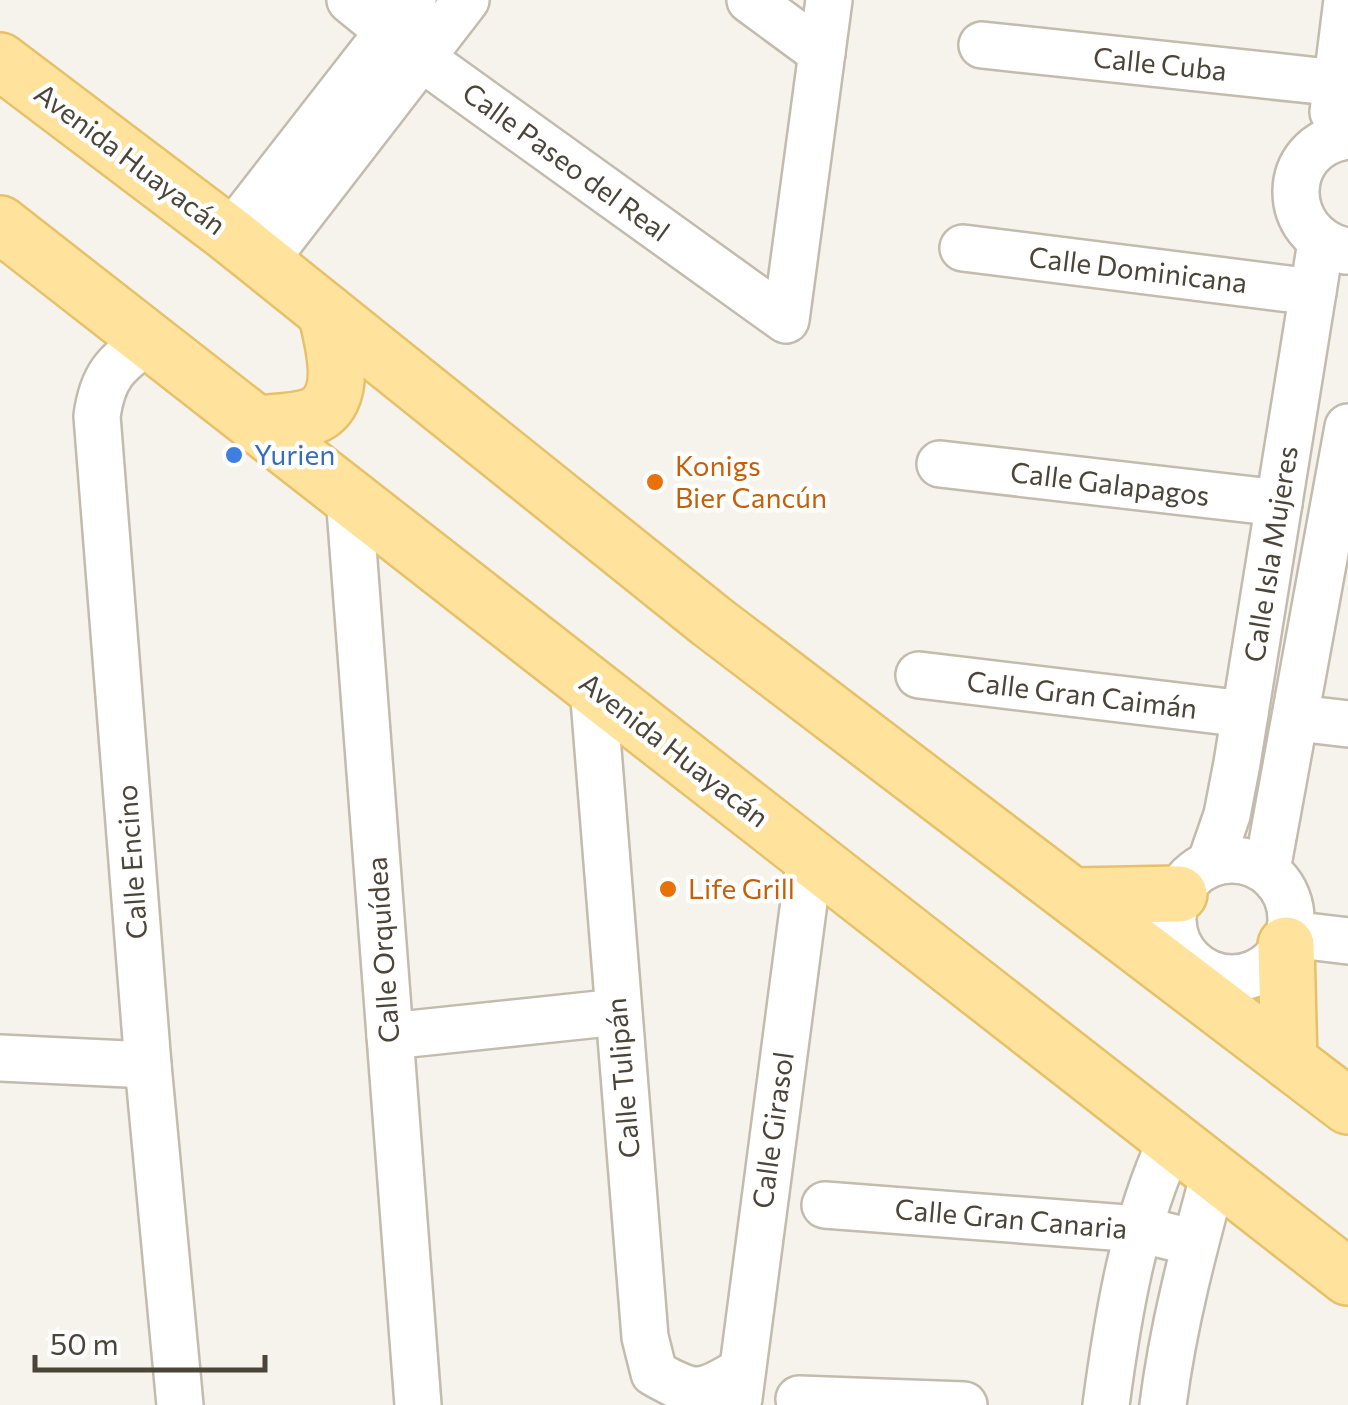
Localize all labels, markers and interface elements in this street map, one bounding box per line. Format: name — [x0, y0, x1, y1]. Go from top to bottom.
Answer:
street label: Calle Cuba — [1092, 39, 1229, 87]
street label: Avenida Huayacán — [28, 75, 233, 241]
street label: Calle Paseo del Real — [456, 75, 677, 248]
street label: Calle Dominicana — [1027, 239, 1249, 299]
place label: Yurien — [254, 437, 335, 471]
street label: Calle Isla Mujeres — [1236, 443, 1304, 664]
marker: Yurien — [223, 444, 245, 466]
place label: Konigs Bier Cancún — [675, 448, 827, 514]
street label: Calle Galapagos — [1009, 454, 1212, 512]
marker: Konigs Bier Cancún — [644, 471, 666, 493]
street label: Calle Gran Caimán — [965, 663, 1199, 725]
street label: Avenida Huayacán — [573, 665, 776, 834]
street label: Calle Encino — [109, 784, 153, 940]
street label: Calle Orquídea — [359, 856, 405, 1044]
place label: Life Grill — [688, 871, 795, 905]
marker: Life Grill — [657, 878, 679, 900]
street label: Calle Tulipán — [598, 996, 646, 1160]
street label: Calle Girasol — [744, 1049, 800, 1210]
street label: Calle Gran Canaria — [893, 1191, 1129, 1245]
scale bar — [35, 1310, 265, 1372]
text: 50 m — [50, 1324, 119, 1361]

